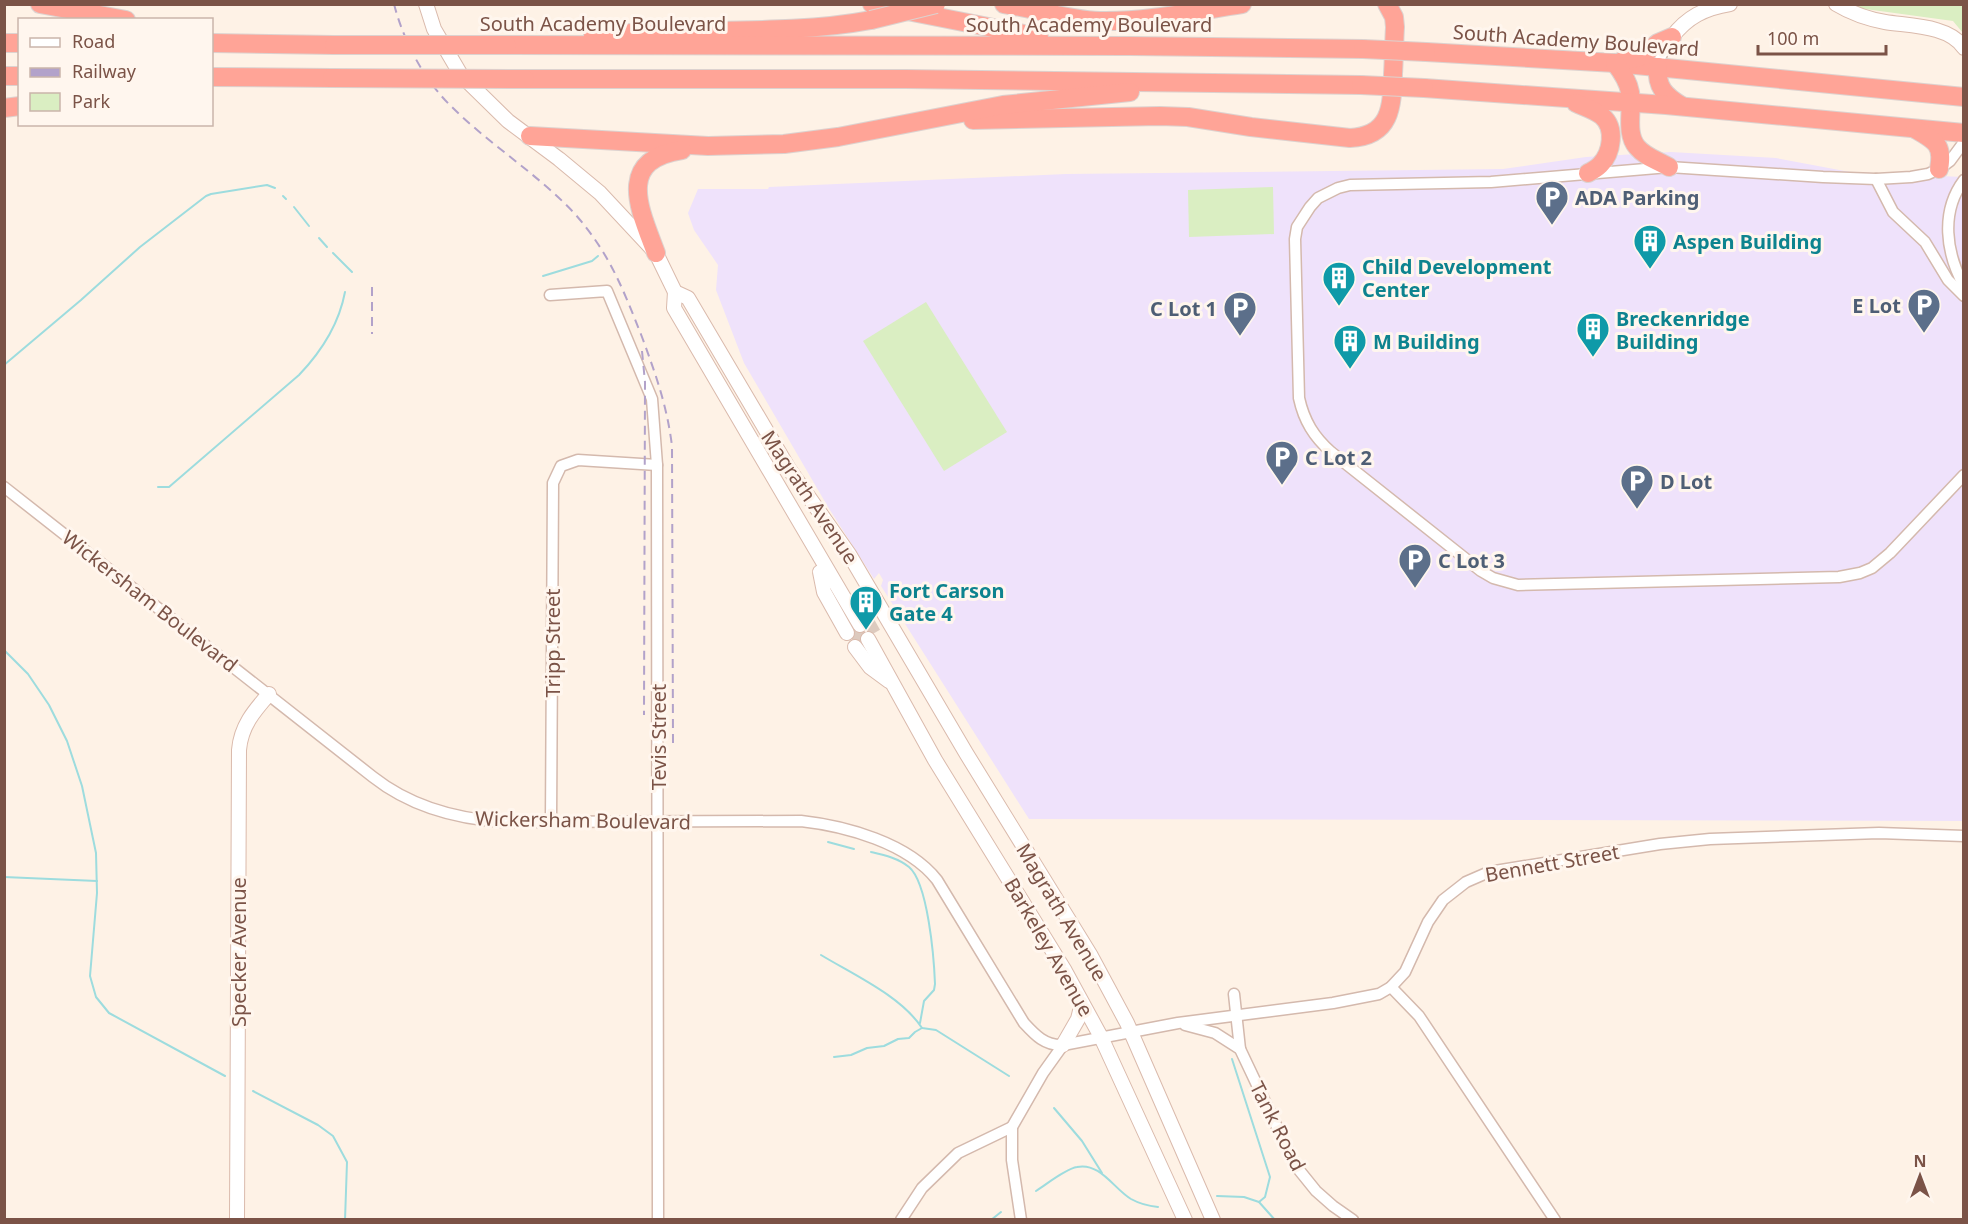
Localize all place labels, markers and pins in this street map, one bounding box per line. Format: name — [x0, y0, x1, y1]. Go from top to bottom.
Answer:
parking icon: ADA Parking — [1534, 179, 1570, 226]
place label: ADA Parking — [1575, 184, 1699, 211]
building icon: Aspen Building — [1632, 223, 1668, 270]
place label: Aspen Building — [1673, 228, 1822, 255]
place label: Child Development Center — [1362, 253, 1552, 303]
building icon: Child Development Center — [1321, 260, 1357, 307]
parking icon: E Lot — [1906, 287, 1942, 334]
parking icon: C Lot 1 — [1222, 290, 1258, 337]
place label: E Lot — [1852, 292, 1901, 319]
place label: C Lot 1 — [1150, 295, 1217, 322]
place label: Breckenridge Building — [1616, 305, 1750, 355]
building icon: Breckenridge Building — [1575, 311, 1611, 358]
building icon: M Building — [1332, 323, 1368, 370]
place label: M Building — [1373, 328, 1480, 355]
parking icon: C Lot 2 — [1264, 439, 1300, 486]
place label: C Lot 2 — [1305, 444, 1372, 471]
parking icon: D Lot — [1619, 463, 1655, 510]
place label: D Lot — [1660, 468, 1713, 495]
parking icon: C Lot 3 — [1397, 542, 1433, 589]
place label: C Lot 3 — [1438, 547, 1505, 574]
place label: Fort Carson Gate 4 — [889, 577, 1005, 627]
building icon: Fort Carson Gate 4 — [848, 584, 884, 631]

